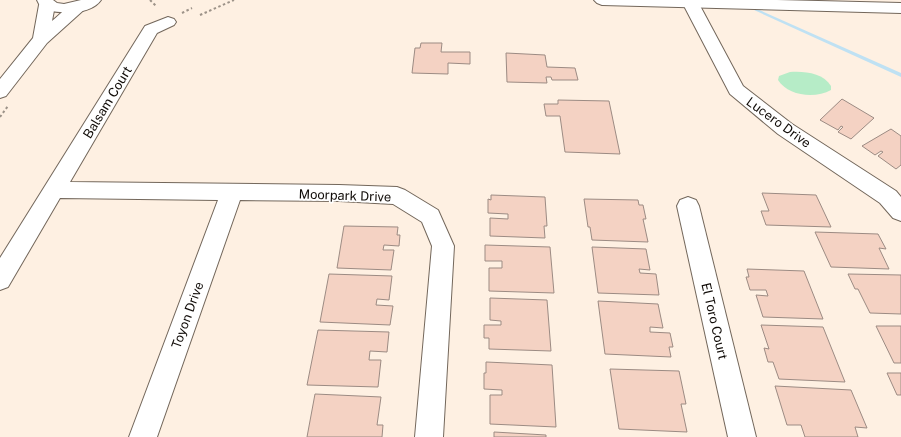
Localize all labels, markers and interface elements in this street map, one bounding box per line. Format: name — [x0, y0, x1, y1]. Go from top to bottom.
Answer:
street label: Balsam Court — [80, 63, 135, 141]
street label: Lucero Drive — [744, 94, 814, 151]
street label: Moorpark Drive — [298, 186, 392, 205]
street label: Toyon Drive — [168, 280, 206, 351]
street label: El Toro Court — [698, 281, 731, 361]

